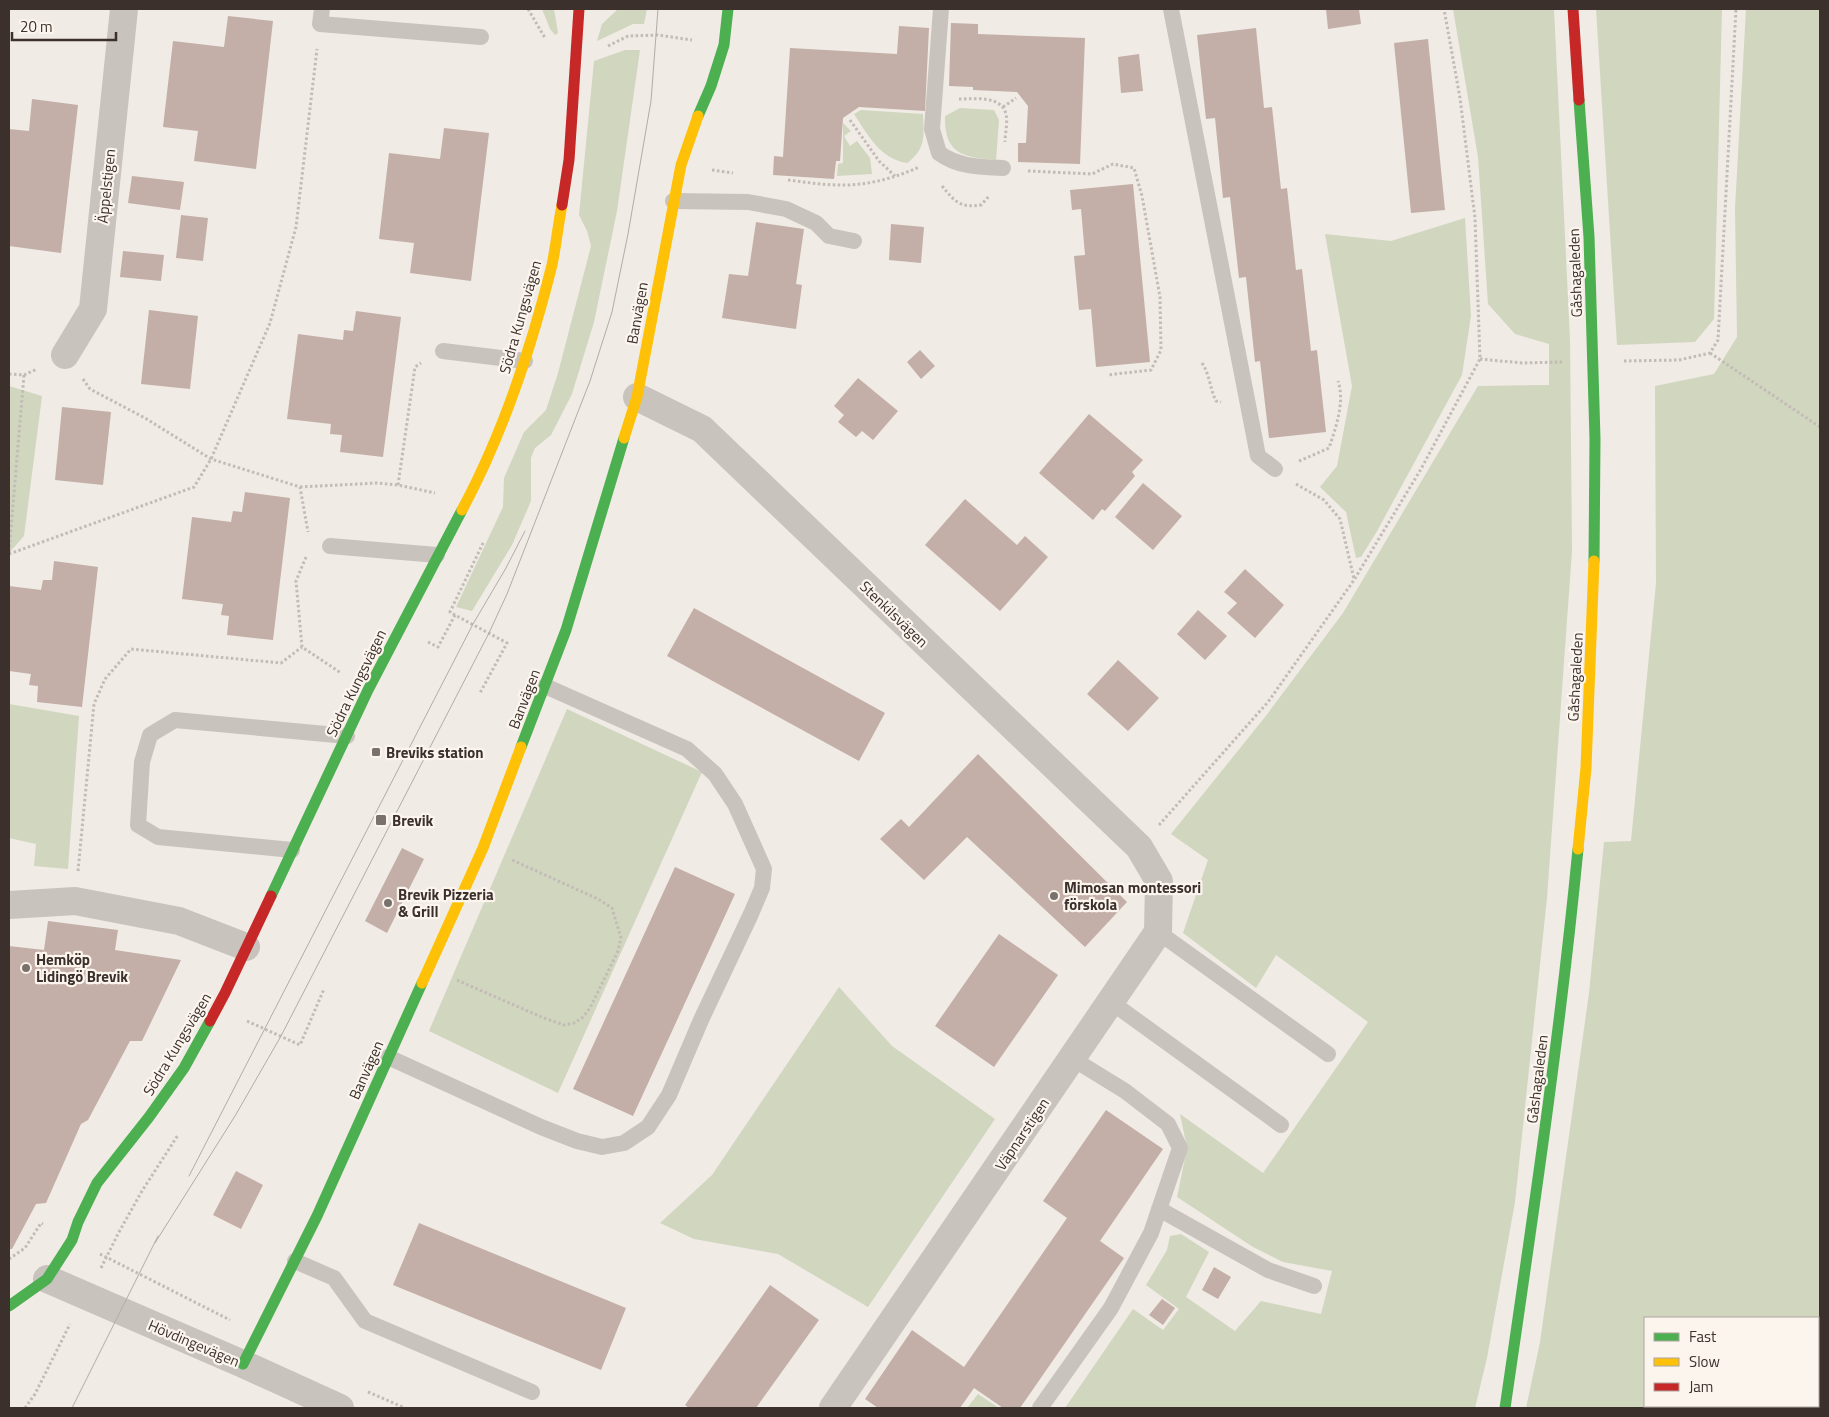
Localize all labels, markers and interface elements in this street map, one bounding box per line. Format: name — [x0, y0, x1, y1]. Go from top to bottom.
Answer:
scale bar — [12, 10, 116, 42]
text: 20 m — [20, 15, 53, 38]
street label: Äppelstigen — [91, 148, 121, 224]
street label: Gåshagaleden — [1562, 228, 1588, 318]
street label: Södra Kungsvägen — [493, 258, 547, 376]
street label: Banvägen — [620, 280, 654, 346]
street label: Stenkilsvägen — [854, 575, 934, 653]
street label: Södra Kungsvägen — [320, 625, 392, 741]
street label: Gåshagaleden — [1561, 632, 1589, 722]
street label: Banvägen — [502, 666, 546, 732]
place label: Breviks station — [386, 741, 484, 764]
marker: Breviks station — [370, 746, 382, 758]
place label: Brevik — [392, 809, 434, 832]
marker: Brevik — [374, 813, 388, 827]
place label: Mimosan montessori förskola — [1064, 876, 1201, 916]
place label: Brevik Pizzeria & Grill — [398, 883, 494, 923]
marker: Mimosan montessori förskola — [1048, 890, 1060, 902]
marker: Brevik Pizzeria & Grill — [382, 897, 394, 909]
place label: Hemköp Lidingö Brevik — [36, 948, 128, 988]
marker: Hemköp Lidingö Brevik — [20, 962, 32, 974]
street label: Södra Kungsvägen — [137, 988, 217, 1100]
street label: Gåshagaleden — [1520, 1033, 1554, 1125]
street label: Banvägen — [343, 1037, 389, 1103]
street label: Väpnarstigen — [989, 1093, 1055, 1175]
street label: Hövdingevägen — [145, 1313, 243, 1373]
legend — [1644, 1317, 1819, 1407]
text: Fast — [1689, 1325, 1717, 1348]
text: Slow — [1689, 1350, 1720, 1373]
text: Jam — [1689, 1375, 1713, 1398]

